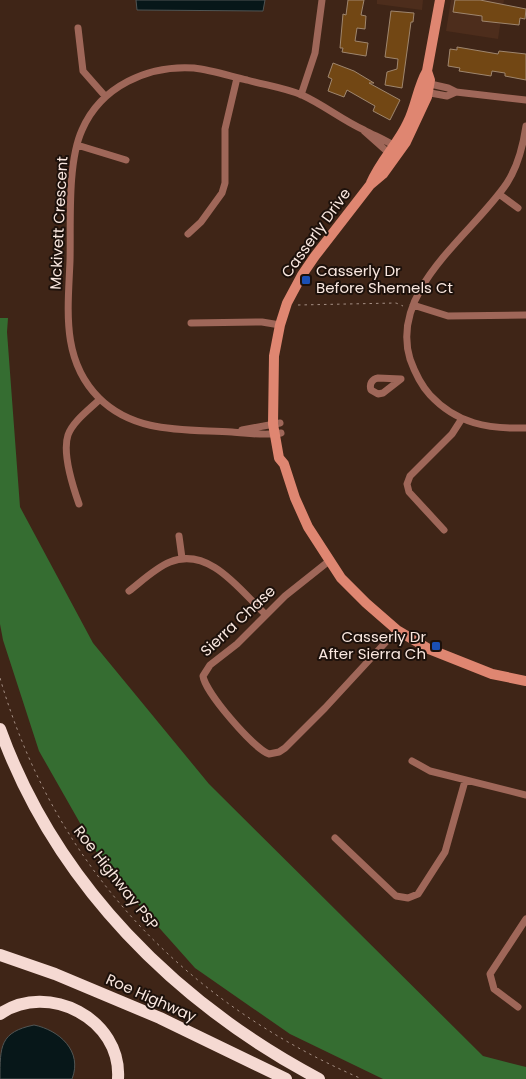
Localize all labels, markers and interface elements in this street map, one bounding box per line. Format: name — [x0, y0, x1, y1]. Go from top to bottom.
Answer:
street label: Mckivett Crescent — [45, 156, 72, 290]
street label: Casserly Drive — [276, 184, 355, 282]
place label: Casserly Dr Before Shemels Ct — [316, 260, 453, 298]
marker: Casserly Dr Before Shemels Ct — [300, 274, 312, 286]
street label: Sierra Chase — [196, 580, 280, 661]
place label: Casserly Dr After Sierra Ch — [318, 626, 426, 664]
marker: Casserly Dr After Sierra Ch — [430, 640, 442, 652]
street label: Roe Highway PSP — [69, 821, 164, 934]
street label: Roe Highway — [103, 968, 200, 1027]

